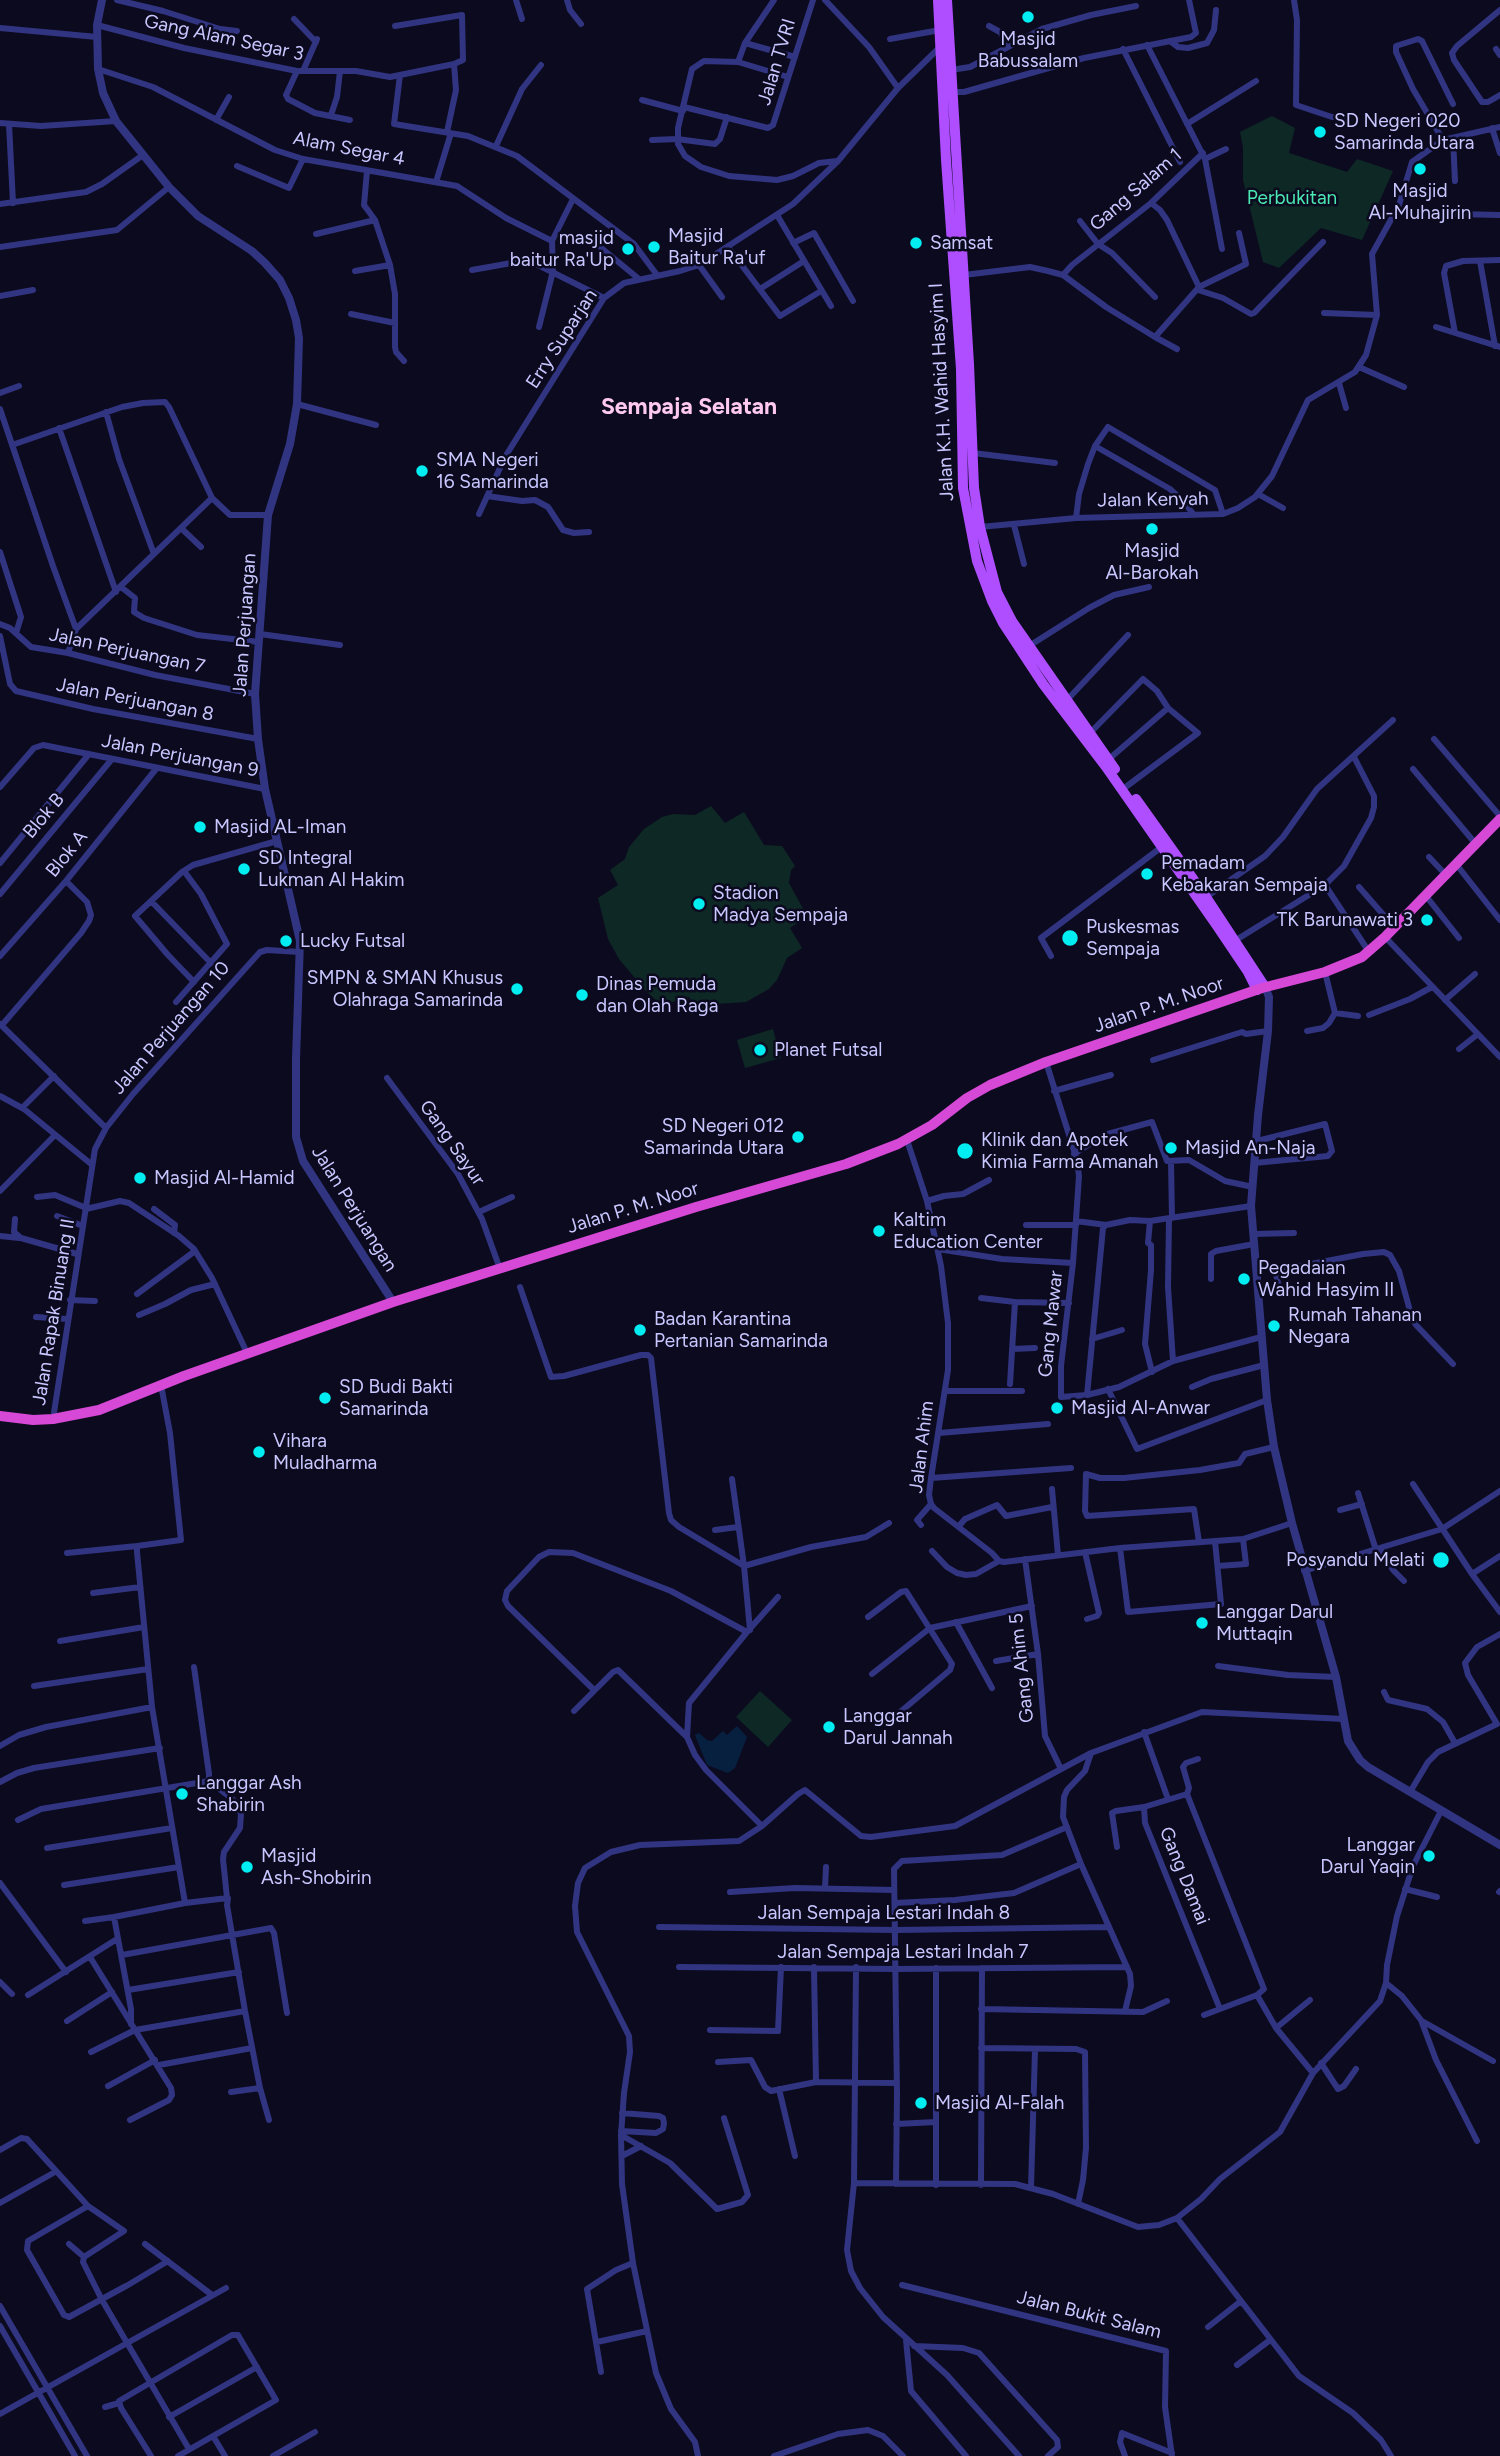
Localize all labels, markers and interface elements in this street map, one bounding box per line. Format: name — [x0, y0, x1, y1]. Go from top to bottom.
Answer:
marker: Masjid Babussalam — [1020, 9, 1036, 25]
street label: Gang Alam Segar 3 — [142, 10, 306, 66]
street label: Jalan TVRI — [753, 16, 801, 108]
place label: Masjid Babussalam — [978, 28, 1078, 72]
place label: SD Negeri 020 Samarinda Utara — [1334, 110, 1475, 154]
marker: SD Negeri 020 Samarinda Utara — [1312, 124, 1328, 140]
street label: Alam Segar 4 — [291, 127, 407, 171]
street label: Gang Salam 1 — [1085, 144, 1187, 236]
marker: Masjid Al-Muhajirin — [1412, 161, 1428, 177]
place label: Masjid Al-Muhajirin — [1369, 180, 1471, 224]
park label: Perbukitan — [1247, 187, 1337, 209]
place label: Masjid Baitur Ra'uf — [668, 225, 766, 269]
place label: masjid baitur Ra'Up — [510, 227, 614, 271]
place label: Samsat — [930, 232, 993, 254]
marker: Samsat — [908, 235, 924, 251]
marker: Masjid Baitur Ra'uf — [646, 239, 662, 255]
marker: masjid baitur Ra'Up — [620, 241, 636, 257]
street label: Jalan K.H. Wahid Hasyim I — [925, 282, 959, 502]
street label: Erry Suparjan — [521, 285, 603, 393]
district label: Sempaja Selatan — [601, 393, 777, 421]
place label: SMA Negeri 16 Samarinda — [436, 449, 549, 493]
marker: SMA Negeri 16 Samarinda — [414, 463, 430, 479]
street label: Jalan Kenyah — [1097, 488, 1209, 512]
marker: Masjid Al-Barokah — [1144, 521, 1160, 537]
place label: Masjid Al-Barokah — [1105, 540, 1199, 584]
street label: Jalan Perjuangan — [229, 553, 261, 697]
street label: Jalan Perjuangan 7 — [47, 623, 207, 679]
street label: Jalan Perjuangan 8 — [54, 674, 216, 726]
street label: Jalan Perjuangan 9 — [100, 730, 260, 782]
street label: Blok B — [18, 789, 70, 843]
place label: Masjid AL-Iman — [214, 816, 346, 838]
marker: Masjid AL-Iman — [192, 819, 208, 835]
street label: Blok A — [41, 826, 93, 882]
place label: SD Integral Lukman Al Hakim — [258, 847, 404, 891]
place label: Pemadam Kebakaran Sempaja — [1161, 852, 1328, 896]
marker: SD Integral Lukman Al Hakim — [236, 861, 252, 877]
marker: Pemadam Kebakaran Sempaja — [1139, 866, 1155, 882]
place label: Stadion Madya Sempaja — [713, 882, 848, 926]
marker: Stadion Madya Sempaja — [691, 896, 707, 912]
place label: TK Barunawati 3 — [1277, 909, 1413, 931]
marker: TK Barunawati 3 — [1419, 912, 1435, 928]
place label: Puskesmas Sempaja — [1086, 916, 1179, 960]
marker: Puskesmas Sempaja — [1060, 928, 1080, 948]
place label: Lucky Futsal — [300, 930, 405, 952]
marker: Lucky Futsal — [278, 933, 294, 949]
street label: Jalan Perjuangan 10 — [107, 957, 235, 1099]
place label: SMPN & SMAN Khusus Olahraga Samarinda — [307, 967, 503, 1011]
street label: Jalan P. M. Noor — [1091, 972, 1227, 1038]
place label: Dinas Pemuda dan Olah Raga — [596, 973, 718, 1017]
marker: SMPN & SMAN Khusus Olahraga Samarinda — [509, 981, 525, 997]
marker: Dinas Pemuda dan Olah Raga — [574, 987, 590, 1003]
place label: Planet Futsal — [774, 1039, 882, 1061]
marker: Planet Futsal — [752, 1042, 768, 1058]
street label: Gang Sayur — [414, 1096, 490, 1190]
place label: SD Negeri 012 Samarinda Utara — [643, 1115, 784, 1159]
marker: SD Negeri 012 Samarinda Utara — [790, 1129, 806, 1145]
place label: Klinik dan Apotek Kimia Farma Amanah — [981, 1129, 1158, 1173]
place label: Masjid An-Naja — [1185, 1137, 1316, 1159]
marker: Masjid An-Naja — [1163, 1140, 1179, 1156]
marker: Klinik dan Apotek Kimia Farma Amanah — [955, 1141, 975, 1161]
street label: Jalan Perjuangan — [306, 1142, 402, 1276]
place label: Masjid Al-Hamid — [154, 1167, 295, 1189]
marker: Masjid Al-Hamid — [132, 1170, 148, 1186]
street label: Jalan P. M. Noor — [565, 1177, 701, 1239]
place label: Kaltim Education Center — [893, 1209, 1042, 1253]
street label: Jalan Rapak Binuang II — [28, 1217, 80, 1407]
marker: Kaltim Education Center — [871, 1223, 887, 1239]
place label: Pegadaian Wahid Hasyim II — [1258, 1257, 1394, 1301]
street label: Gang Mawar — [1034, 1270, 1068, 1378]
marker: Pegadaian Wahid Hasyim II — [1236, 1271, 1252, 1287]
place label: Rumah Tahanan Negara — [1288, 1304, 1422, 1348]
place label: Badan Karantina Pertanian Samarinda — [654, 1308, 828, 1352]
marker: Rumah Tahanan Negara — [1266, 1318, 1282, 1334]
marker: Badan Karantina Pertanian Samarinda — [632, 1322, 648, 1338]
place label: SD Budi Bakti Samarinda — [339, 1376, 453, 1420]
marker: SD Budi Bakti Samarinda — [317, 1390, 333, 1406]
place label: Masjid Al-Anwar — [1071, 1397, 1210, 1419]
street label: Jalan Ahim — [905, 1400, 939, 1494]
marker: Masjid Al-Anwar — [1049, 1400, 1065, 1416]
place label: Vihara Muladharma — [273, 1430, 377, 1474]
marker: Vihara Muladharma — [251, 1444, 267, 1460]
place label: Posyandu Melati — [1286, 1549, 1425, 1571]
marker: Posyandu Melati — [1431, 1550, 1451, 1570]
place label: Langgar Darul Muttaqin — [1216, 1601, 1333, 1645]
street label: Gang Ahim 5 — [1005, 1612, 1039, 1724]
marker: Langgar Darul Muttaqin — [1194, 1615, 1210, 1631]
place label: Langgar Darul Jannah — [843, 1705, 953, 1749]
marker: Langgar Darul Jannah — [821, 1719, 837, 1735]
place label: Langgar Ash Shabirin — [196, 1772, 302, 1816]
marker: Langgar Ash Shabirin — [174, 1786, 190, 1802]
street label: Gang Damai — [1154, 1824, 1214, 1928]
place label: Langgar Darul Yaqin — [1320, 1834, 1415, 1878]
place label: Masjid Ash-Shobirin — [261, 1845, 372, 1889]
marker: Langgar Darul Yaqin — [1421, 1848, 1437, 1864]
marker: Masjid Ash-Shobirin — [239, 1859, 255, 1875]
street label: Jalan Sempaja Lestari Indah 8 — [758, 1902, 1010, 1924]
street label: Jalan Sempaja Lestari Indah 7 — [778, 1941, 1028, 1963]
place label: Masjid Al-Falah — [935, 2092, 1064, 2114]
marker: Masjid Al-Falah — [913, 2095, 929, 2111]
street label: Jalan Bukit Salam — [1015, 2286, 1163, 2344]

